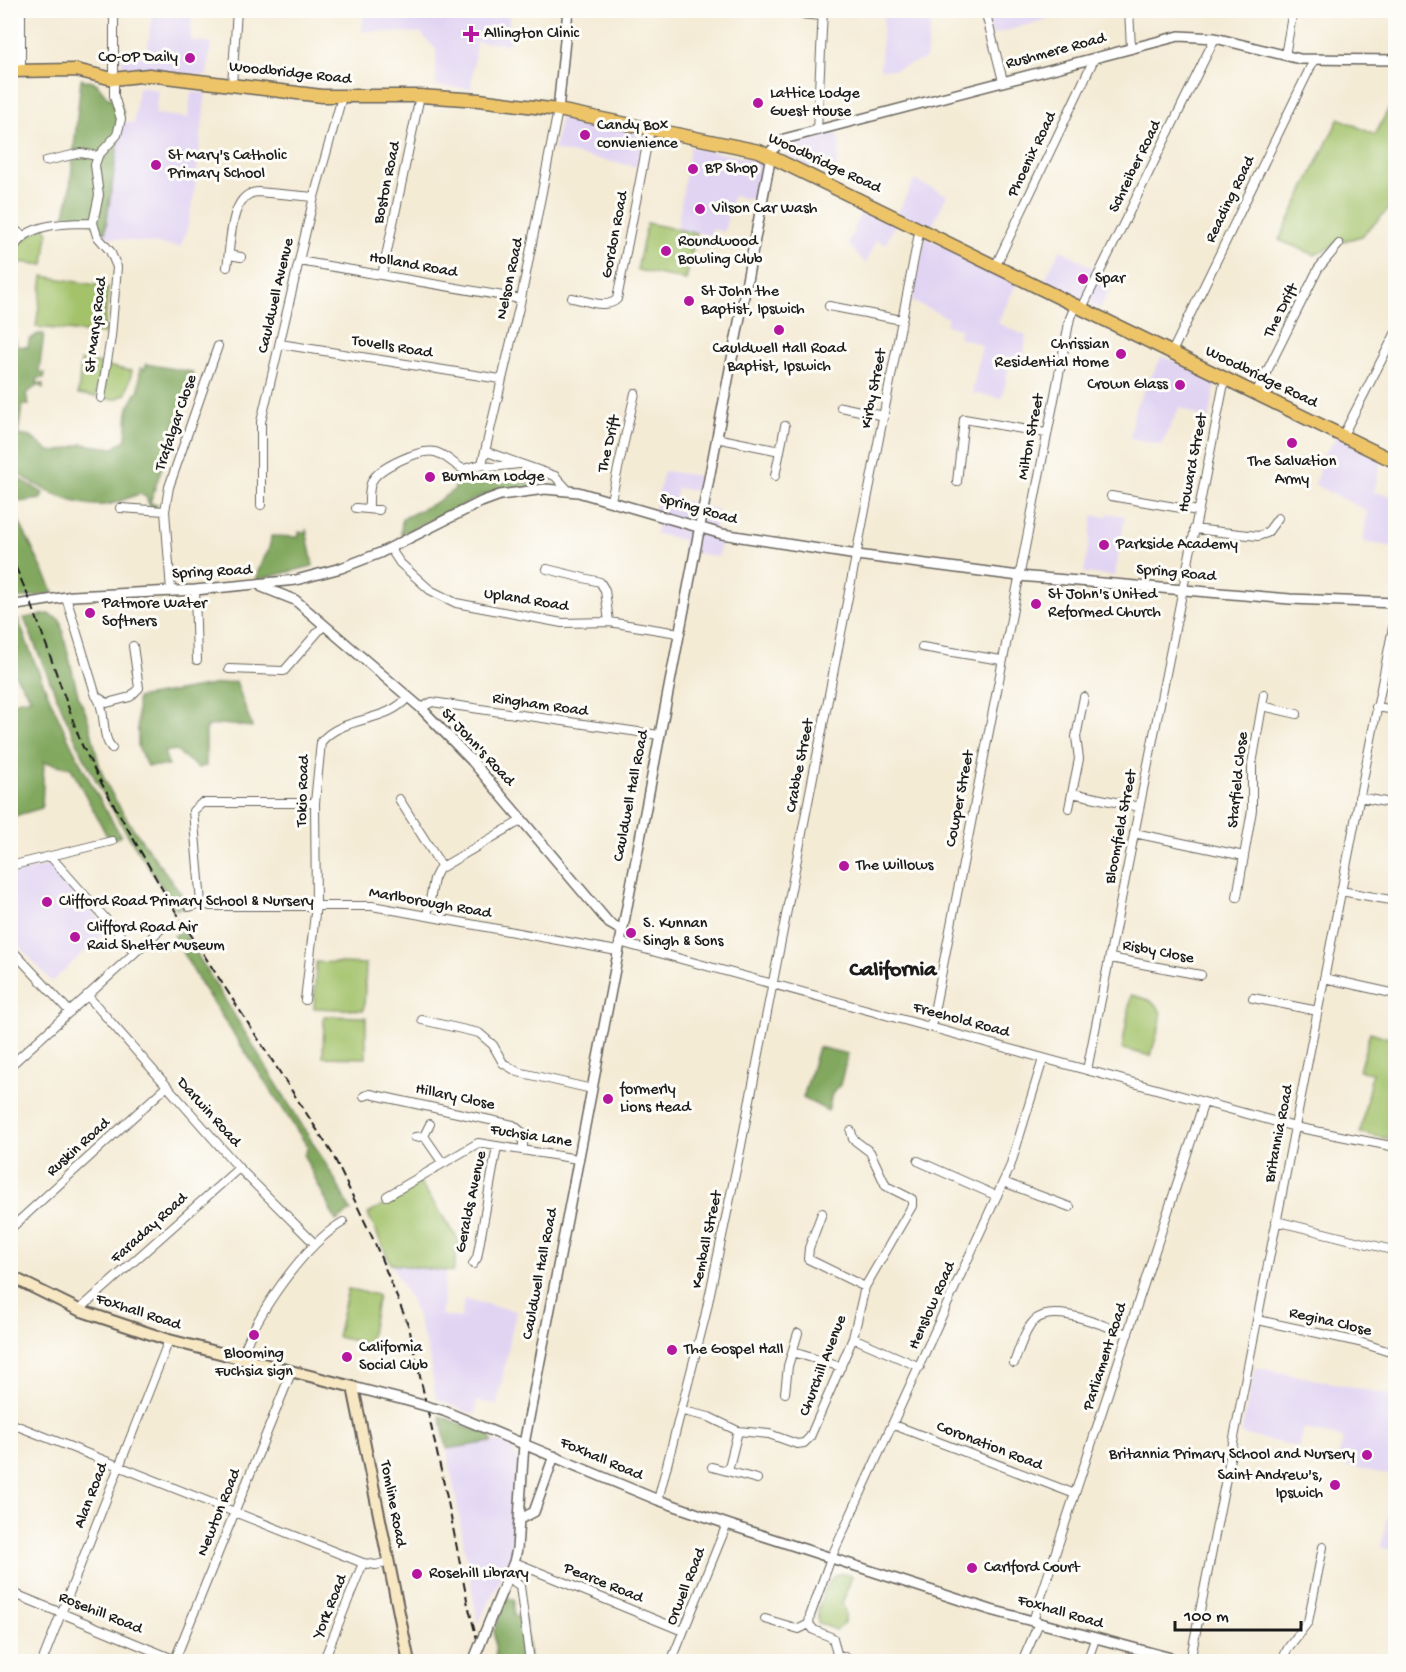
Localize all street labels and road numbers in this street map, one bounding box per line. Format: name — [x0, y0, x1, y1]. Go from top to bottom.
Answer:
street label: Rushmere Road — [1004, 29, 1110, 74]
street label: Woodbridge Road — [228, 58, 354, 90]
street label: Phoenix Road — [1004, 108, 1062, 201]
street label: Schreiber Road — [1106, 116, 1167, 216]
street label: Woodbridge Road — [764, 129, 885, 199]
street label: Boston Road — [370, 139, 406, 227]
street label: Reading Road — [1202, 152, 1261, 246]
street label: Gordon Road — [598, 188, 634, 280]
street label: Nelson Road — [493, 235, 529, 321]
street label: Cauldwell Avenue — [255, 236, 300, 355]
street label: Holland Road — [367, 249, 460, 283]
street label: St Marys Road — [82, 275, 112, 374]
street label: The Drift — [1260, 280, 1304, 342]
street label: Tovells Road — [349, 332, 435, 364]
street label: Woodbridge Road — [1202, 343, 1322, 414]
street label: Kirby Street — [858, 346, 892, 430]
street label: Trafalgar Close — [151, 372, 203, 474]
street label: Milton Street — [1014, 391, 1050, 482]
street label: Howard Street — [1175, 411, 1213, 514]
street label: The Drift — [594, 412, 626, 475]
street label: Spring Road — [657, 490, 741, 531]
street label: Spring Road — [172, 561, 254, 585]
street label: Spring Road — [1135, 561, 1218, 587]
street label: Upland Road — [482, 585, 571, 617]
street label: Ringham Road — [491, 690, 591, 722]
street label: St John's Road — [436, 705, 519, 792]
street label: Crabbe Street — [783, 716, 820, 814]
street label: Cauldwell Hall Road — [610, 727, 654, 863]
street label: Starfield Close — [1225, 730, 1254, 829]
street label: Cowper Street — [942, 748, 980, 849]
street label: Tokio Road — [293, 753, 315, 828]
street label: Bloomfield Street — [1101, 767, 1143, 887]
street label: Marlborough Road — [367, 884, 494, 924]
street label: Risby Close — [1121, 937, 1196, 969]
street label: Freehold Road — [910, 999, 1013, 1043]
street label: Darwin Road — [171, 1074, 245, 1153]
street label: Hillary Close — [414, 1080, 497, 1116]
street label: Britannia Road — [1261, 1082, 1299, 1185]
street label: Ruskin Road — [43, 1114, 116, 1181]
street label: Fuchsia Lane — [488, 1121, 574, 1153]
street label: Geralds Avenue — [452, 1149, 492, 1255]
street label: Kemball Street — [688, 1188, 728, 1291]
street label: Faraday Road — [107, 1189, 193, 1269]
street label: Cauldwell Hall Road — [519, 1205, 563, 1341]
street label: Henslow Road — [905, 1258, 961, 1353]
street label: Foxhall Road — [92, 1290, 184, 1336]
street label: Parliament Road — [1079, 1299, 1133, 1414]
street label: Regina Close — [1287, 1304, 1374, 1342]
street label: Churchill Avenue — [796, 1312, 852, 1419]
street label: Coronation Road — [933, 1418, 1046, 1477]
street label: Foxhall Road — [556, 1434, 647, 1487]
street label: Tomline Road — [374, 1458, 410, 1550]
street label: Alan Road — [71, 1459, 114, 1531]
street label: Newton Road — [194, 1465, 247, 1559]
street label: Orwell Road — [663, 1544, 712, 1628]
street label: Pearce Road — [560, 1559, 647, 1609]
street label: York Road — [309, 1571, 353, 1644]
street label: Rosehill Road — [55, 1589, 146, 1640]
street label: Foxhall Road — [1014, 1591, 1107, 1635]

